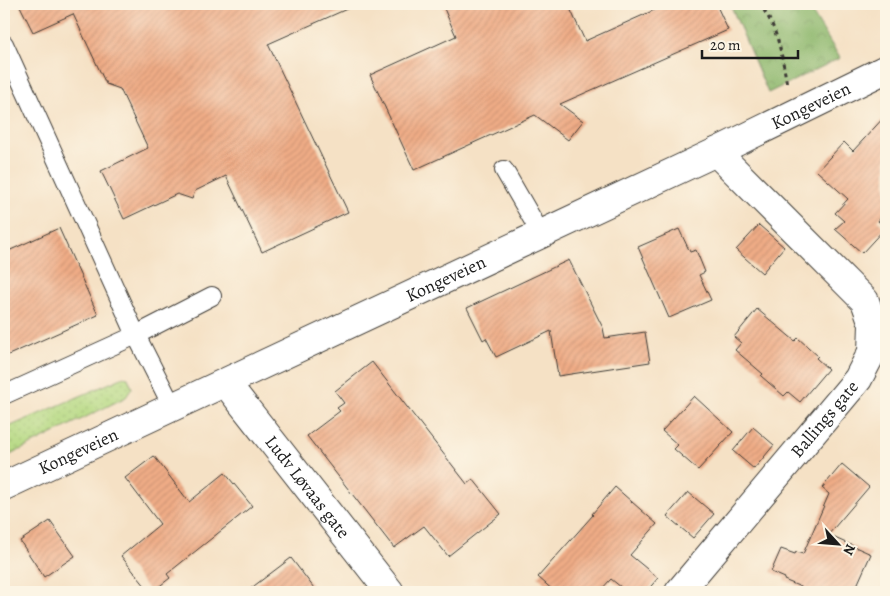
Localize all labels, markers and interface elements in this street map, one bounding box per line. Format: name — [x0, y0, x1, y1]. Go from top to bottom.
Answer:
scale bar — [702, 28, 799, 60]
text: 20 m — [710, 35, 741, 55]
street label: Kongeveien — [767, 76, 855, 135]
street label: Kongeveien — [402, 250, 490, 308]
street label: Ballings gate — [785, 375, 864, 463]
street label: Kongeveien — [34, 422, 122, 480]
street label: Ludv Løvaas gate — [260, 430, 355, 543]
north arrow — [812, 518, 862, 568]
text: N — [838, 541, 860, 558]

